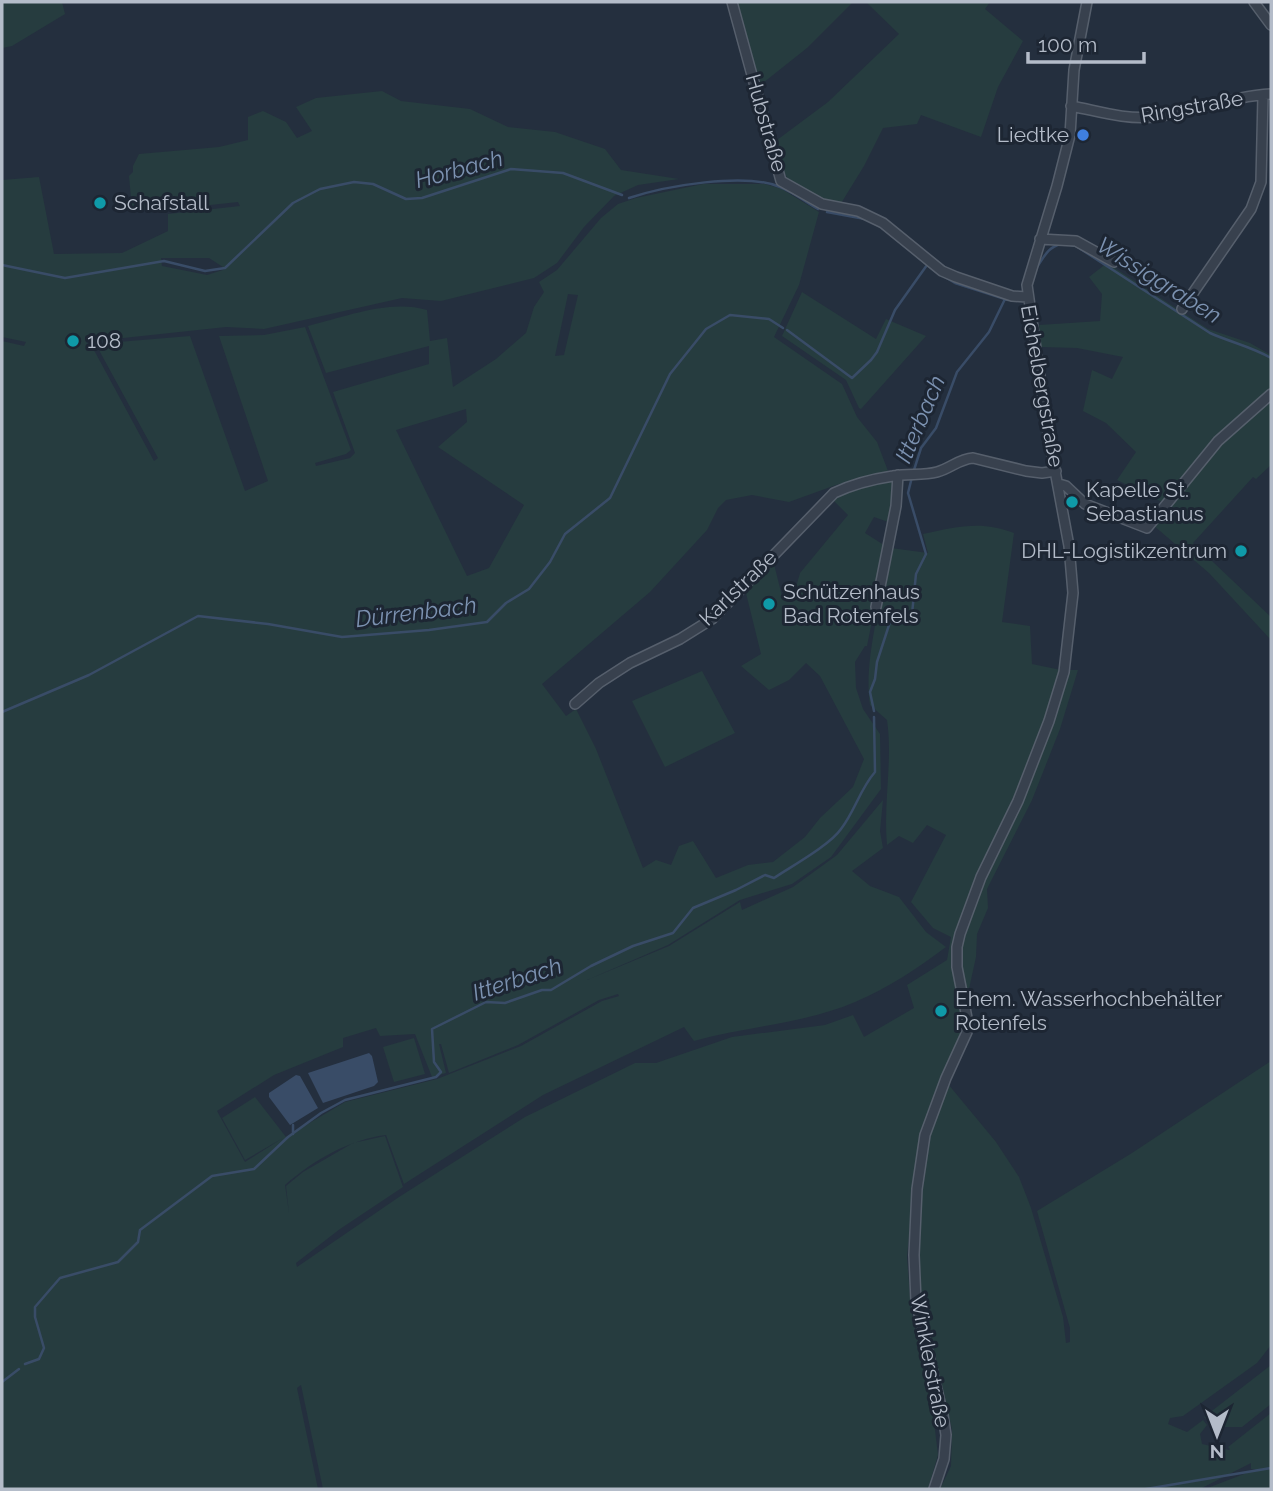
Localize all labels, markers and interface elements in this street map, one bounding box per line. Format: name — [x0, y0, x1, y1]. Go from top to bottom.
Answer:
scale bar — [1028, 21, 1144, 65]
text: 100 m — [1038, 32, 1097, 57]
street label: Hubstraße — [741, 71, 792, 175]
street label: Ringstraße — [1139, 85, 1245, 128]
place label: Liedtke — [997, 122, 1069, 147]
marker: Liedtke — [1075, 127, 1091, 143]
water label: Horbach — [412, 144, 506, 193]
place label: Schafstall — [114, 190, 209, 215]
marker: Schafstall — [92, 195, 108, 211]
water label: Wissiggraben — [1092, 231, 1226, 329]
street label: Eichelbergstraße — [1016, 303, 1069, 469]
place label: 108 — [87, 328, 121, 353]
marker: 108 — [65, 333, 81, 349]
water label: Itterbach — [889, 371, 950, 467]
place label: Kapelle St. Sebastianus — [1086, 477, 1204, 526]
marker: Kapelle St. Sebastianus — [1064, 494, 1080, 510]
place label: DHL-Logistikzentrum — [1021, 538, 1227, 563]
marker: DHL-Logistikzentrum — [1233, 543, 1249, 559]
street label: Karlstraße — [694, 545, 782, 631]
place label: Schützenhaus Bad Rotenfels — [783, 579, 920, 628]
water label: Dürrenbach — [354, 591, 478, 632]
marker: Schützenhaus Bad Rotenfels — [761, 596, 777, 612]
water label: Itterbach — [469, 951, 565, 1006]
place label: Ehem. Wasserhochbehälter Rotenfels — [955, 986, 1223, 1035]
marker: Ehem. Wasserhochbehälter Rotenfels — [933, 1003, 949, 1019]
street label: Winklerstraße — [905, 1292, 956, 1430]
north arrow — [1182, 1400, 1252, 1470]
text: N — [1210, 1441, 1224, 1463]

